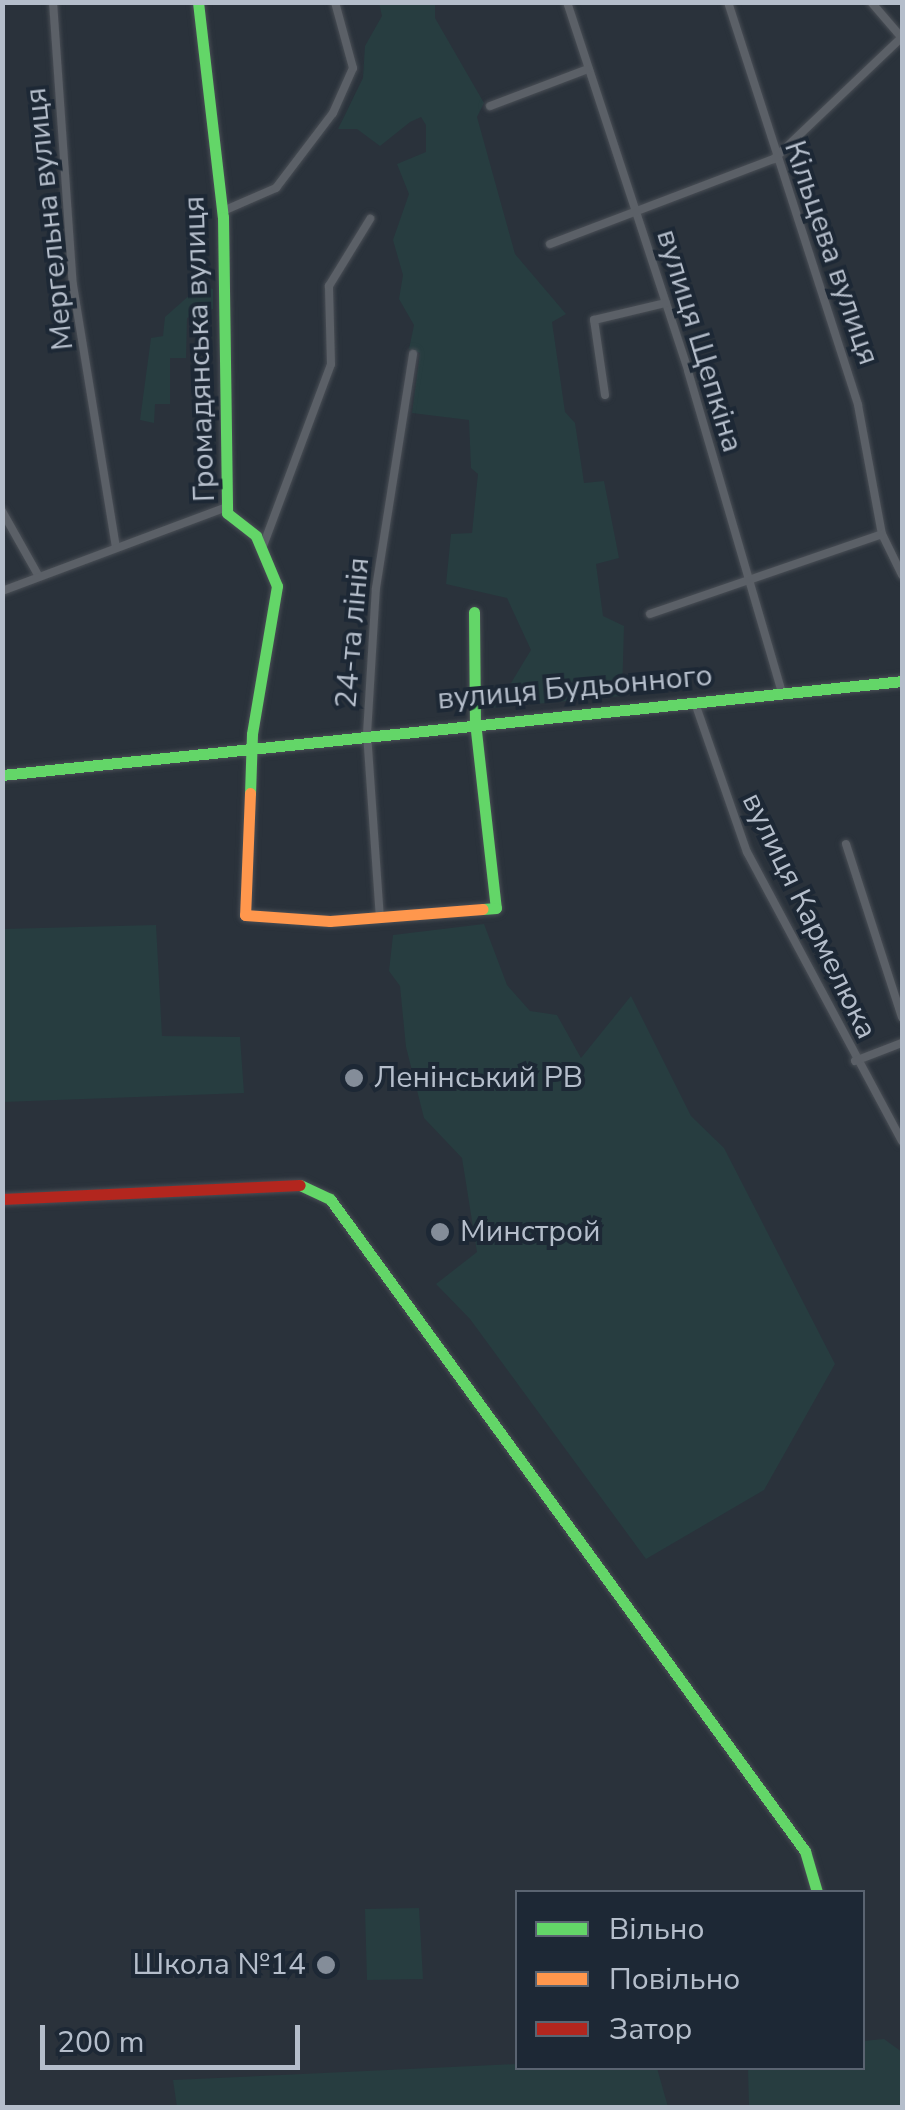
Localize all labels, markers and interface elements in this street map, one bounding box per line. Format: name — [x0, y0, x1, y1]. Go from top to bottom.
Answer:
street label: Мергельна вулиця — [18, 86, 82, 352]
street label: Кільцева вулиця — [776, 136, 886, 370]
street label: Громадянська вулиця — [177, 195, 223, 503]
street label: вулиця Щепкіна — [648, 225, 750, 457]
street label: 24-та лінія — [328, 556, 378, 710]
street label: вулиця Будьонного — [436, 658, 714, 718]
street label: вулиця Кармелюка — [734, 787, 884, 1045]
place label: Ленінський РВ — [374, 1060, 583, 1096]
marker: Ленінський РВ — [343, 1067, 365, 1089]
place label: Минстрой — [460, 1214, 601, 1250]
marker: Минстрой — [429, 1221, 451, 1243]
legend — [515, 1890, 865, 2070]
text: Вільно — [609, 1909, 704, 1950]
place label: Школа №14 — [132, 1947, 306, 1983]
marker: Школа №14 — [315, 1954, 337, 1976]
text: Повільно — [609, 1959, 740, 2000]
scale bar — [45, 2005, 305, 2067]
text: Затор — [609, 2009, 692, 2050]
text: 200 m — [57, 2022, 144, 2063]

